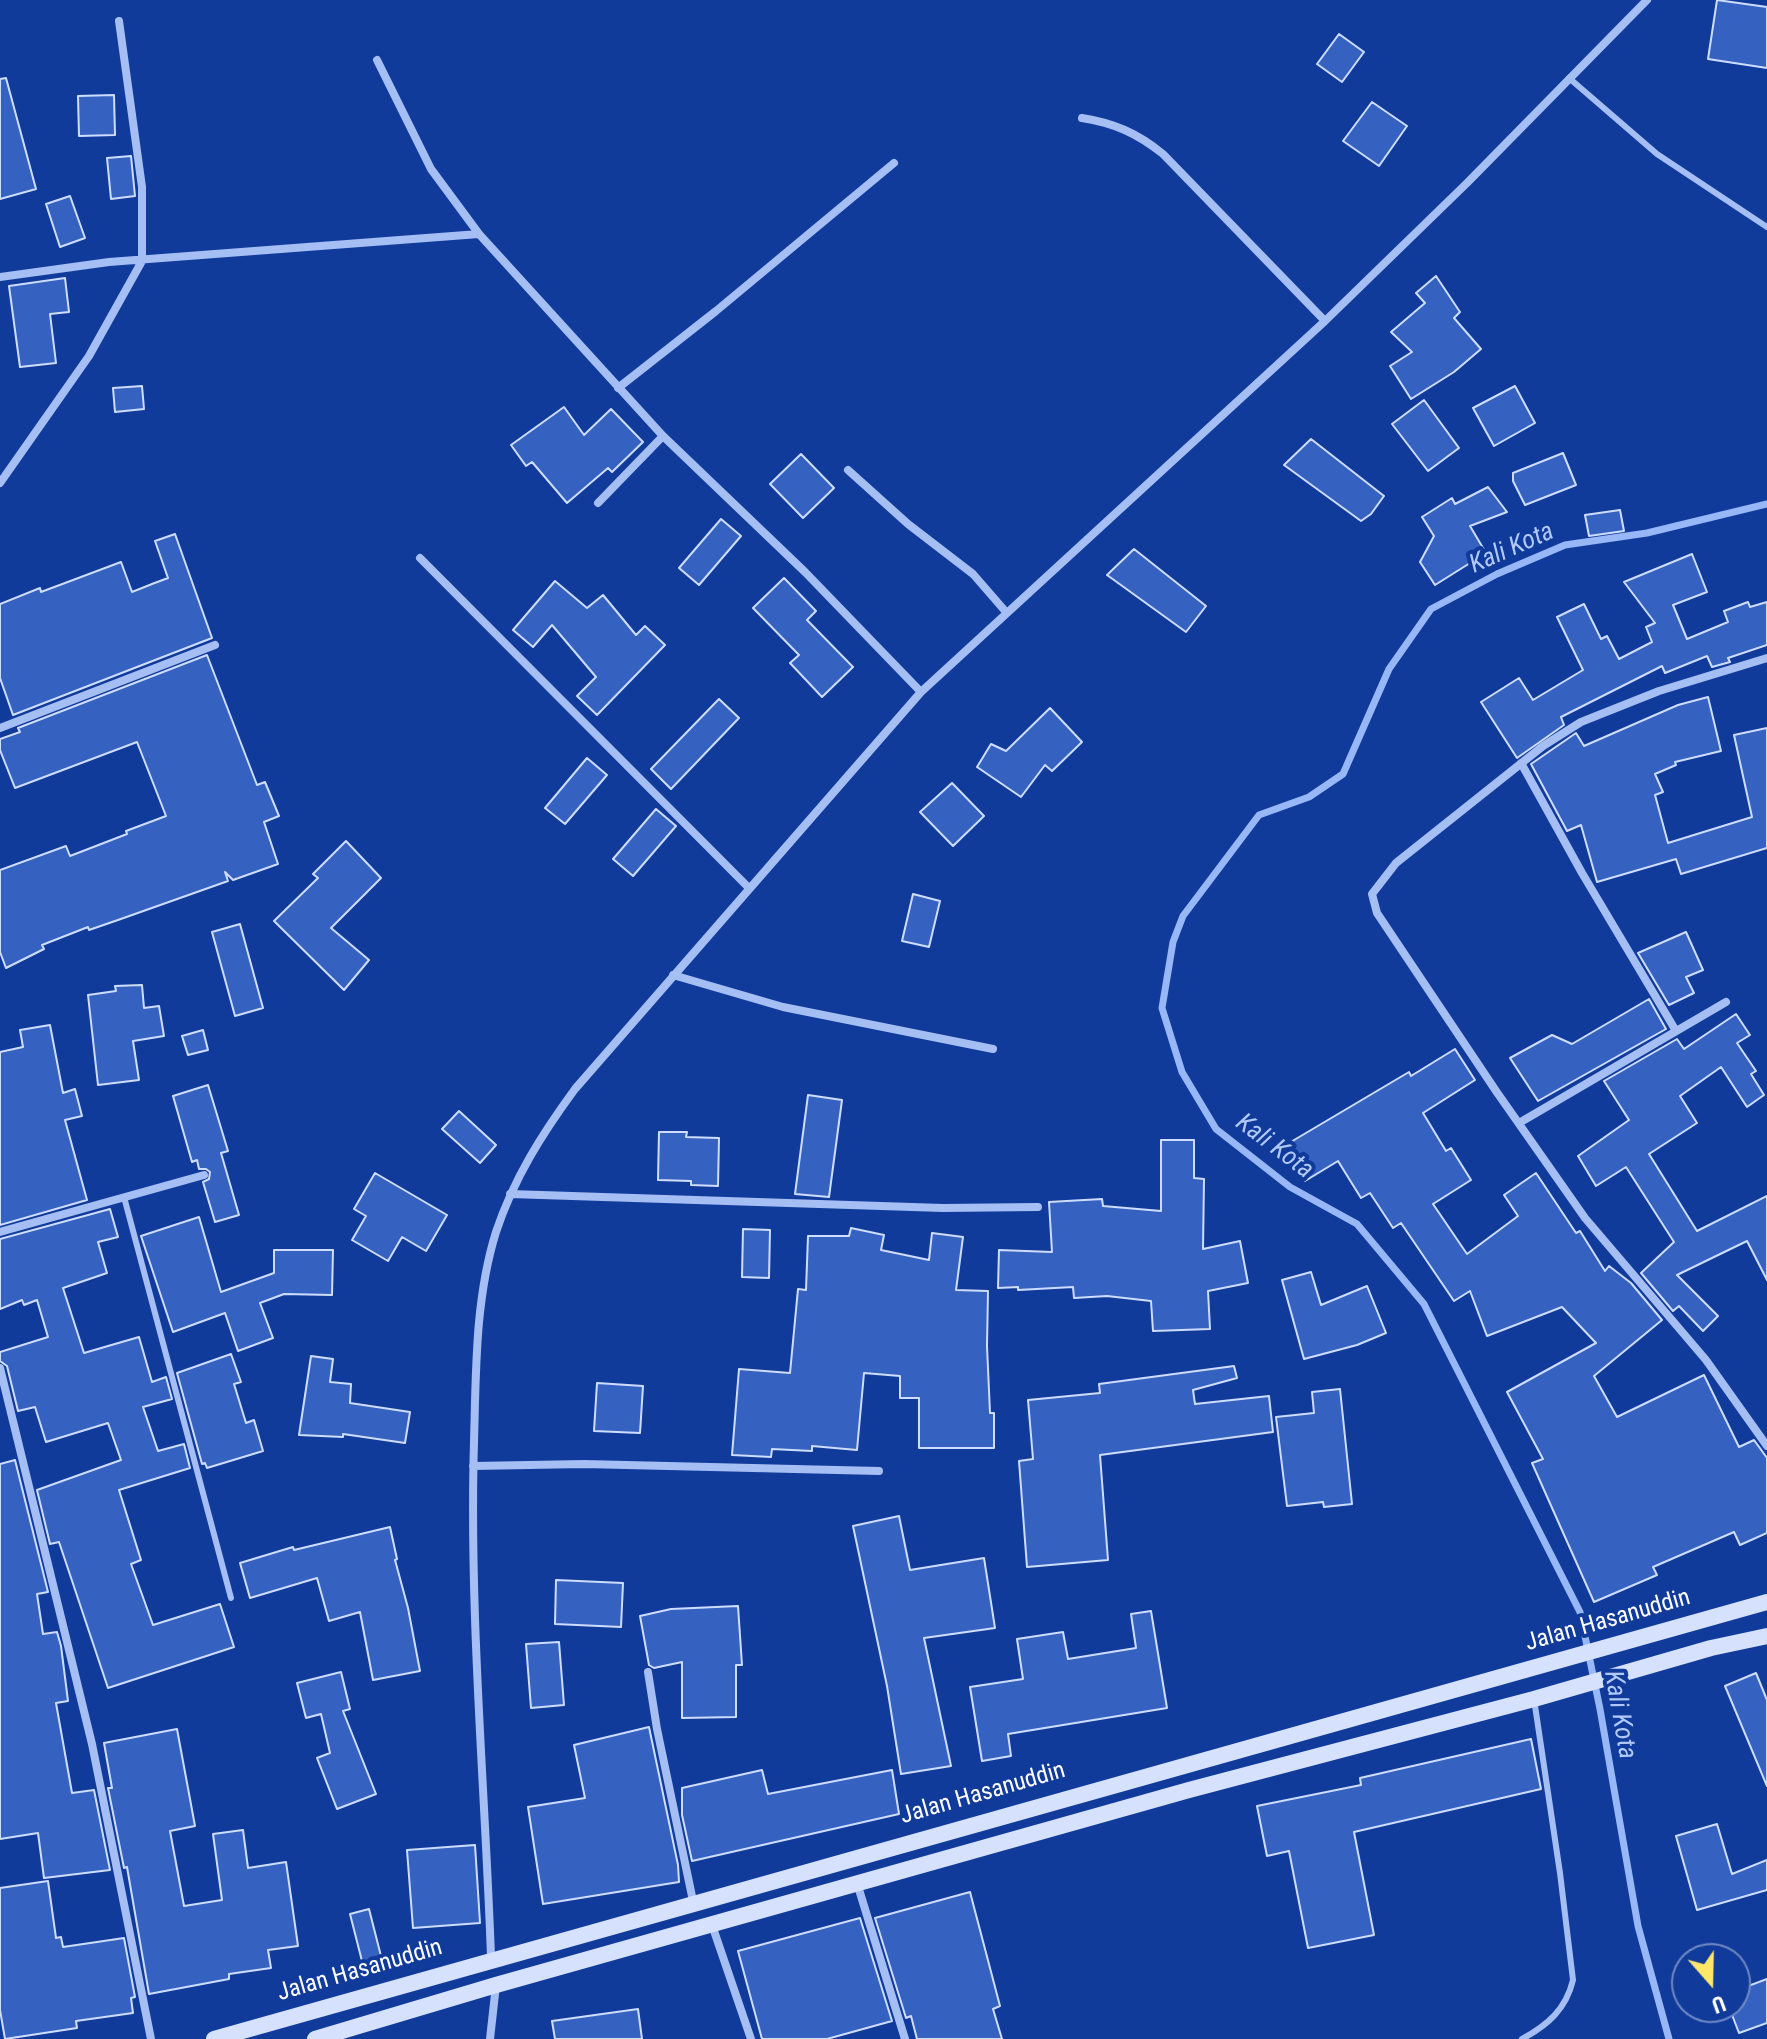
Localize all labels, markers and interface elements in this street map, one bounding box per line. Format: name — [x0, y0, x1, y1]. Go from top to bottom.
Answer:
water label: Kali Kota — [1465, 517, 1559, 581]
water label: Kali Kota — [1229, 1108, 1319, 1186]
street label: Jalan Hasanuddin — [1522, 1584, 1694, 1658]
water label: Kali Kota — [1596, 1668, 1642, 1762]
street label: Jalan Hasanuddin — [897, 1757, 1069, 1831]
street label: Jalan Hasanuddin — [274, 1934, 446, 2008]
north arrow — [1671, 1943, 1751, 2023]
text: U — [1709, 1990, 1729, 2018]

